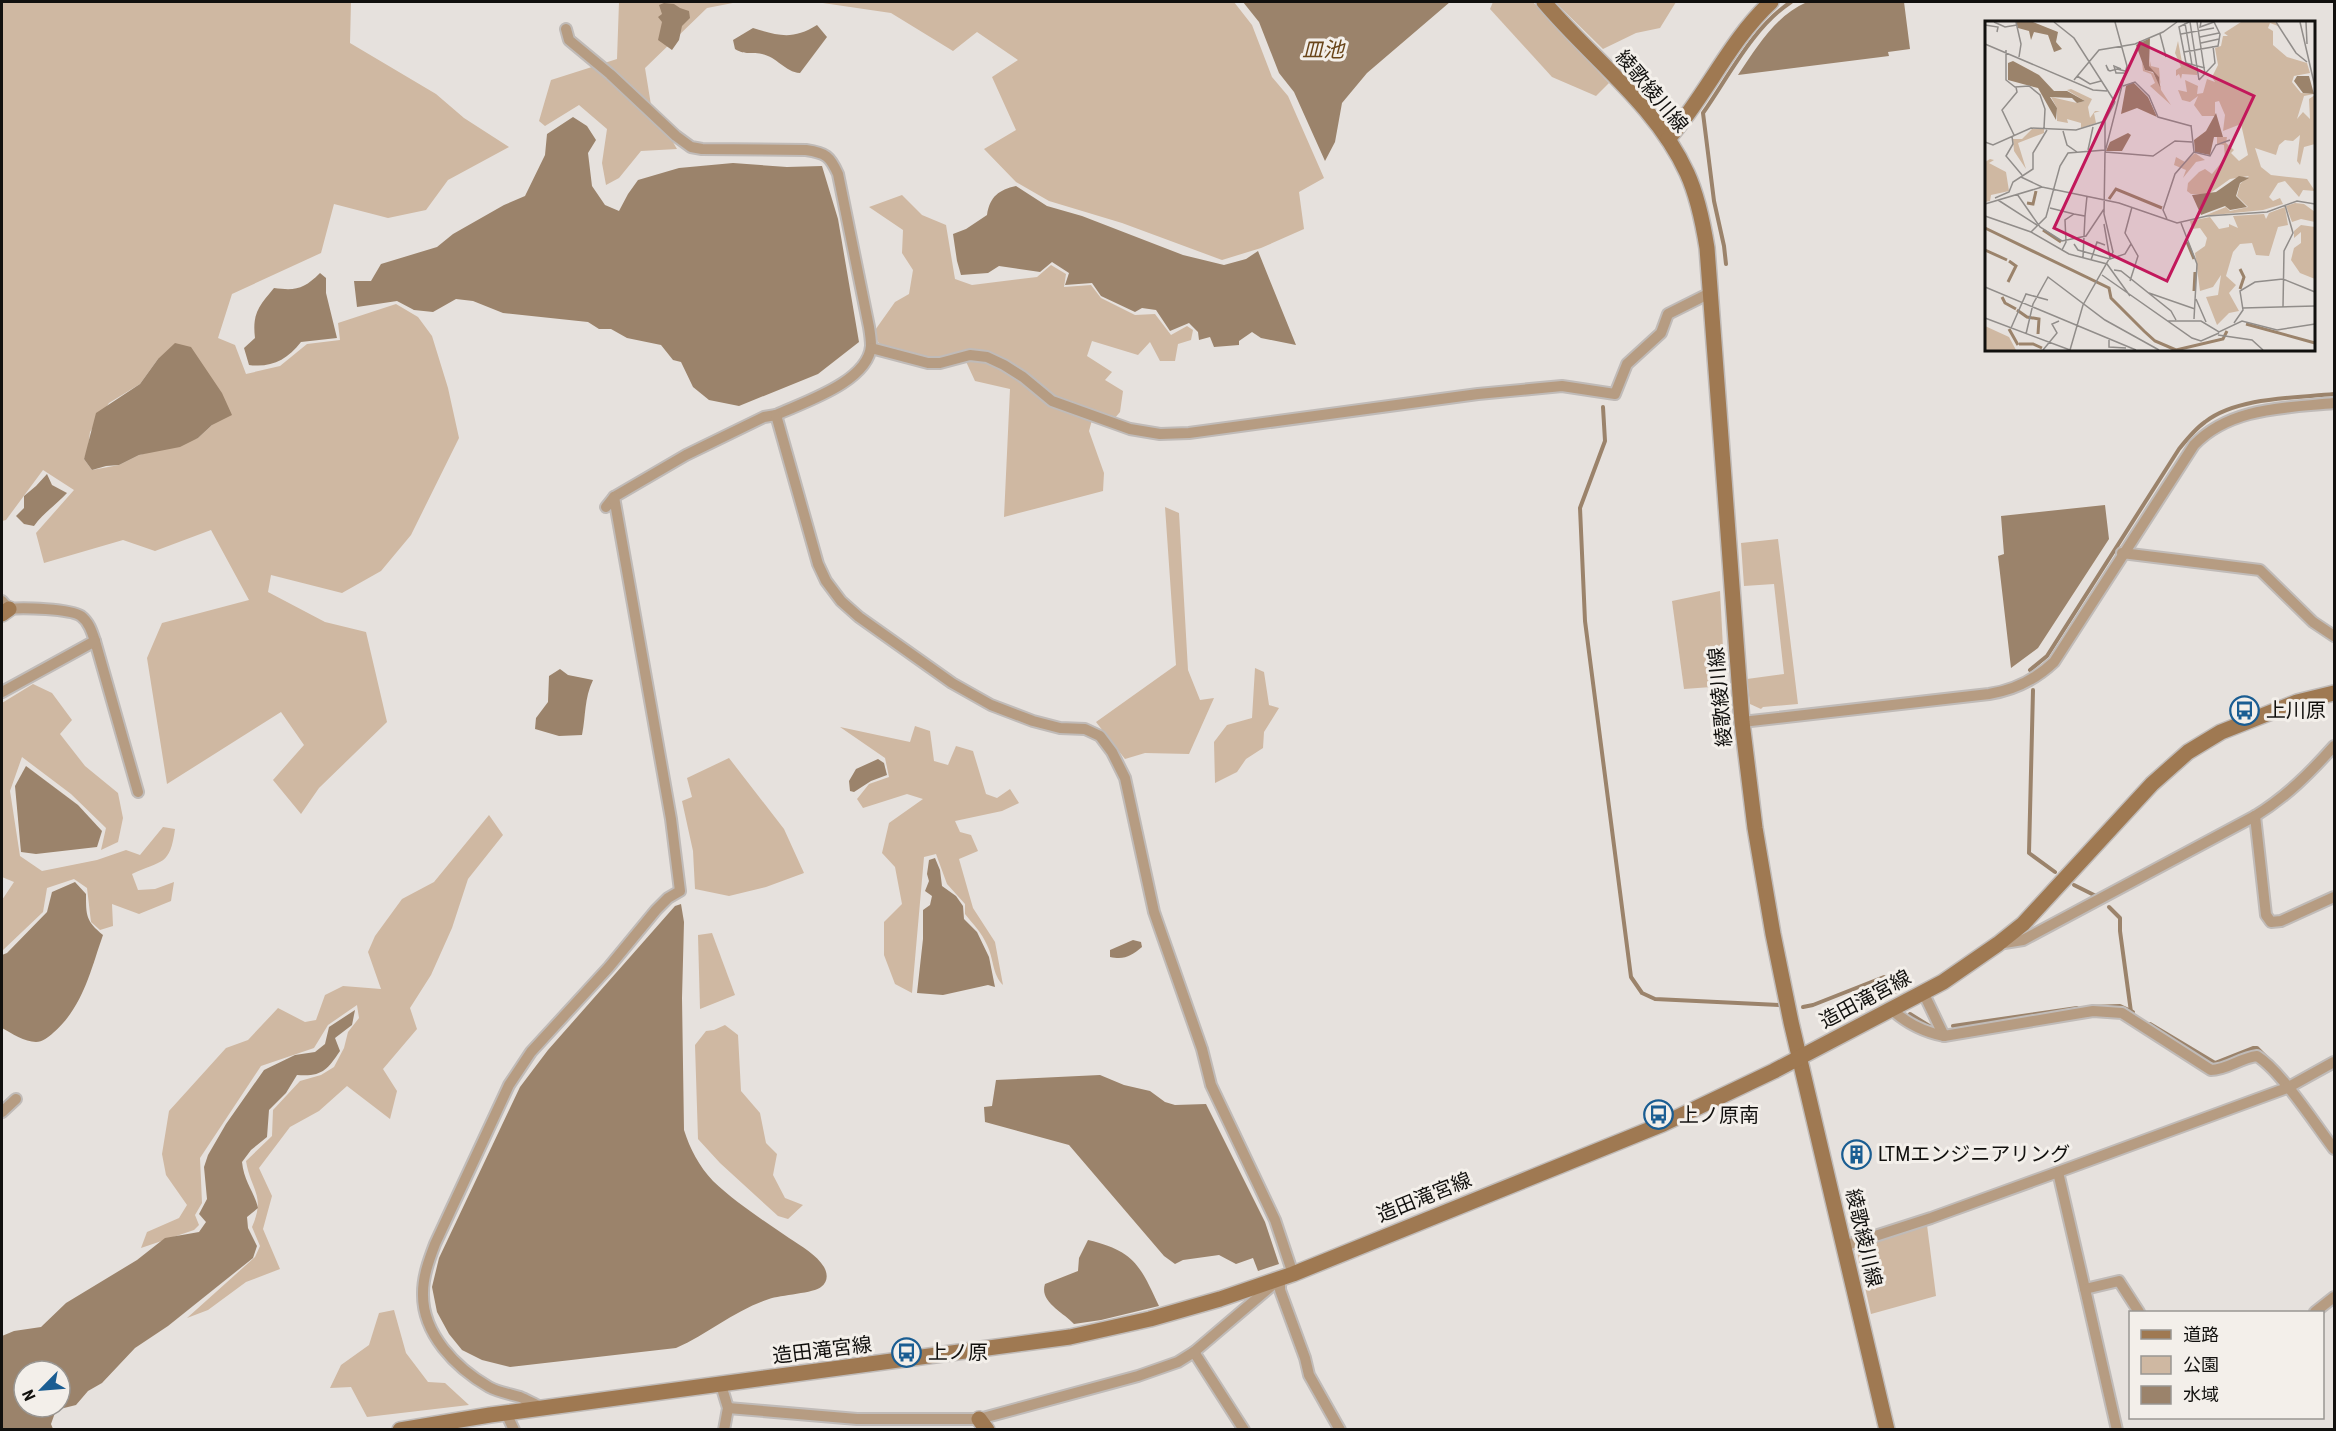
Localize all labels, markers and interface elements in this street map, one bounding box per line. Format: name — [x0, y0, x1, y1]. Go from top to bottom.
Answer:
inset map — [1985, 21, 2315, 351]
water label: 皿池 — [1302, 38, 1346, 62]
street label: 綾歌綾川線 — [1611, 45, 1693, 137]
street label: 綾歌綾川線 — [1704, 646, 1736, 748]
bus stop icon: 上川原 — [2229, 694, 2261, 726]
place label: 上川原 — [2266, 698, 2326, 722]
street label: 造田滝宮線 — [1815, 965, 1915, 1033]
bus stop icon: 上ノ原南 — [1642, 1099, 1674, 1131]
place label: 上ノ原南 — [1679, 1103, 1759, 1127]
building icon: LTMエンジニアリング — [1841, 1138, 1873, 1170]
place label: LTMエンジニアリング — [1878, 1142, 2070, 1166]
street label: 造田滝宮線 — [1373, 1167, 1475, 1227]
street label: 綾歌綾川線 — [1841, 1187, 1887, 1289]
legend — [2129, 1311, 2324, 1419]
text: 道路 — [2183, 1324, 2219, 1345]
street label: 造田滝宮線 — [771, 1332, 873, 1368]
bus stop icon: 上ノ原 — [891, 1336, 923, 1368]
place label: 上ノ原 — [928, 1340, 988, 1364]
text: 公園 — [2183, 1354, 2219, 1375]
north arrow — [12, 1359, 72, 1419]
text: 水域 — [2183, 1384, 2219, 1405]
text: N — [18, 1387, 40, 1404]

